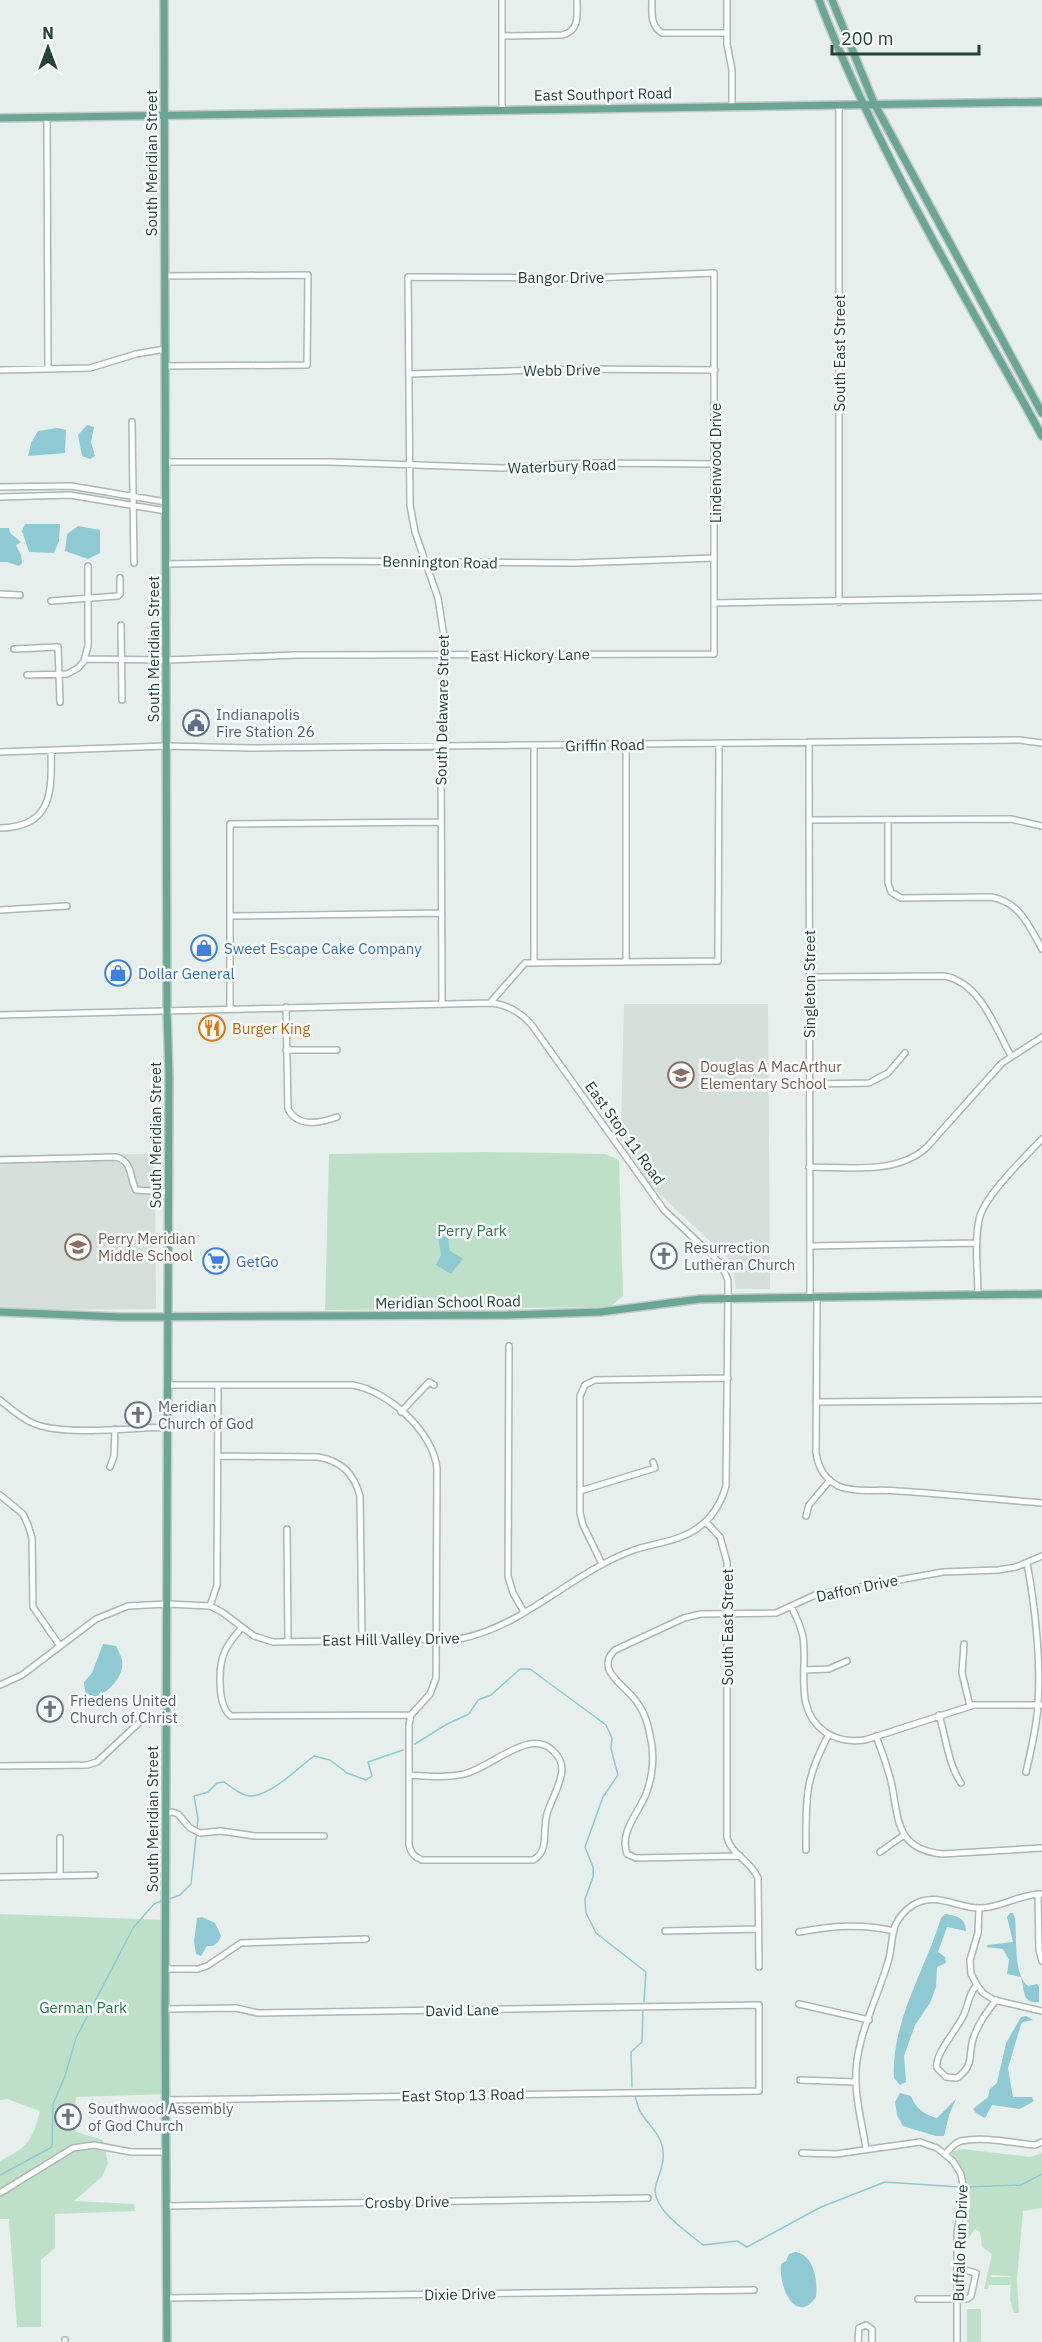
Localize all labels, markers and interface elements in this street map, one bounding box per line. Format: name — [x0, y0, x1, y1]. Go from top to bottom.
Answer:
north arrow — [18, 18, 78, 78]
scale bar — [832, 18, 979, 56]
text: N — [42, 23, 54, 43]
text: 200 m — [841, 27, 893, 50]
street label: East Southport Road — [534, 83, 672, 105]
street label: South Meridian Street — [142, 90, 161, 236]
street label: Bangor Drive — [518, 268, 604, 287]
street label: South East Street — [830, 295, 849, 411]
street label: Webb Drive — [523, 360, 601, 380]
street label: Lindenwood Drive — [706, 403, 725, 523]
street label: Waterbury Road — [507, 455, 617, 477]
street label: Bennington Road — [382, 551, 498, 573]
street label: South Meridian Street — [144, 576, 163, 722]
street label: South Delaware Street — [431, 634, 453, 786]
street label: East Hickory Lane — [470, 644, 590, 666]
place label: Indianapolis Fire Station 26 — [216, 705, 315, 741]
public building icon: Indianapolis Fire Station 26 — [181, 708, 211, 738]
street label: Griffin Road — [565, 735, 645, 755]
street label: Singleton Street — [800, 930, 819, 1038]
shop icon: Sweet Escape Cake Company — [189, 933, 219, 963]
place label: Sweet Escape Cake Company — [224, 939, 422, 958]
shop icon: Dollar General — [103, 958, 133, 988]
place label: Dollar General — [138, 964, 235, 983]
restaurant icon: Burger King — [197, 1013, 227, 1043]
place label: Burger King — [232, 1019, 310, 1038]
place label: Douglas A MacArthur Elementary School — [700, 1057, 842, 1093]
school or university icon: Douglas A MacArthur Elementary School — [666, 1060, 696, 1090]
street label: South Meridian Street — [146, 1062, 165, 1208]
street label: East Stop 11 Road — [581, 1078, 669, 1188]
park label: Perry Park — [437, 1221, 507, 1240]
place label: Perry Meridian Middle School — [98, 1229, 196, 1265]
school or university icon: Perry Meridian Middle School — [63, 1232, 93, 1262]
place label: Resurrection Lutheran Church — [684, 1238, 795, 1274]
church icon: Resurrection Lutheran Church — [649, 1241, 679, 1271]
supermarket icon: GetGo — [201, 1246, 231, 1276]
place label: GetGo — [236, 1252, 279, 1271]
street label: Meridian School Road — [375, 1291, 521, 1313]
place label: Meridian Church of God — [158, 1397, 254, 1433]
church icon: Meridian Church of God — [123, 1400, 153, 1430]
street label: South East Street — [718, 1569, 737, 1685]
street label: Daffon Drive — [814, 1570, 900, 1606]
street label: East Hill Valley Drive — [322, 1628, 460, 1650]
place label: Friedens United Church of Christ — [70, 1691, 178, 1727]
church icon: Friedens United Church of Christ — [35, 1694, 65, 1724]
street label: South Meridian Street — [143, 1746, 162, 1892]
park label: German Park — [39, 1998, 127, 2017]
street label: David Lane — [425, 2000, 499, 2020]
street label: East Stop 13 Road — [401, 2084, 525, 2106]
place label: Southwood Assembly of God Church — [88, 2099, 234, 2135]
church icon: Southwood Assembly of God Church — [53, 2102, 83, 2132]
street label: Buffalo Run Drive — [948, 2184, 972, 2302]
street label: Crosby Drive — [364, 2192, 450, 2212]
street label: Dixie Drive — [424, 2284, 496, 2304]

